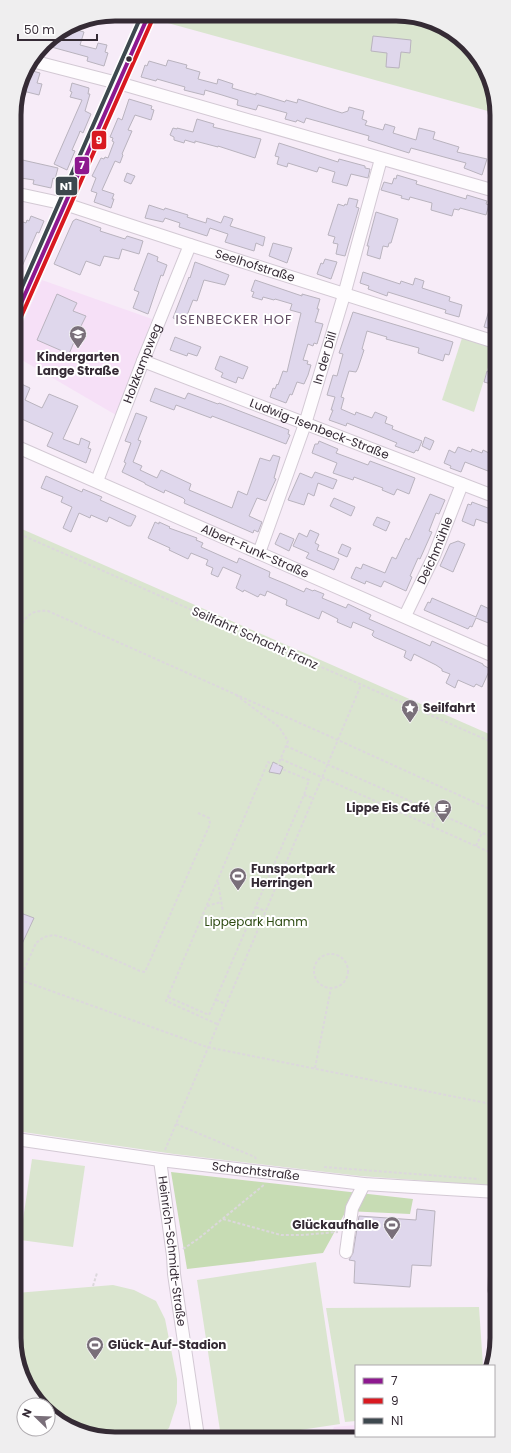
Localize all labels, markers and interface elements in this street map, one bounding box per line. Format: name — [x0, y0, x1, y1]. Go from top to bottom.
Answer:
scale bar — [18, 16, 97, 42]
text: 50 m — [24, 21, 55, 38]
unlabelled marker — [124, 54, 134, 64]
line badge: 9 — [91, 130, 107, 150]
text: 9 — [96, 132, 103, 148]
line badge: 7 — [74, 156, 90, 175]
text: 7 — [79, 157, 85, 173]
line badge: N1 — [55, 176, 78, 196]
text: N1 — [60, 178, 72, 194]
street label: Seelhofstraße — [213, 245, 297, 286]
district label: ISENBECKER HOF — [176, 310, 292, 329]
street label: Holzkampweg — [119, 321, 165, 406]
school or university icon: Kindergarten Lange Straße — [68, 324, 88, 349]
street label: In der Dill — [308, 329, 341, 386]
place label: Kindergarten Lange Straße — [37, 348, 120, 379]
street label: Ludwig-Isenbeck-Straße — [247, 394, 392, 463]
street label: Deichmühle — [413, 514, 456, 587]
street label: Albert-Funk-Straße — [199, 520, 312, 582]
street label: Seilfahrt Schacht Franz — [189, 602, 321, 673]
place icon: Seilfahrt — [400, 698, 420, 723]
place label: Seilfahrt — [423, 699, 476, 716]
cafe icon: Lippe Eis Café — [433, 798, 453, 823]
place label: Lippe Eis Café — [346, 799, 431, 816]
place label: Funsportpark Herringen — [251, 860, 336, 891]
sports icon: Funsportpark Herringen — [228, 866, 248, 891]
park label: Lippepark Hamm — [204, 913, 308, 930]
street label: Schachtstraße — [211, 1157, 301, 1184]
street label: Heinrich-Schmidt-Straße — [154, 1175, 191, 1328]
sports icon: Glückaufhalle — [382, 1215, 402, 1240]
place label: Glückaufhalle — [292, 1216, 380, 1233]
sports icon: Glück-Auf-Stadion — [85, 1335, 105, 1360]
place label: Glück-Auf-Stadion — [108, 1336, 226, 1353]
legend — [355, 1365, 495, 1437]
text: 7 — [391, 1372, 398, 1389]
text: 9 — [391, 1392, 399, 1409]
north arrow — [16, 1397, 56, 1437]
text: N — [18, 1406, 36, 1420]
text: N1 — [391, 1412, 403, 1429]

